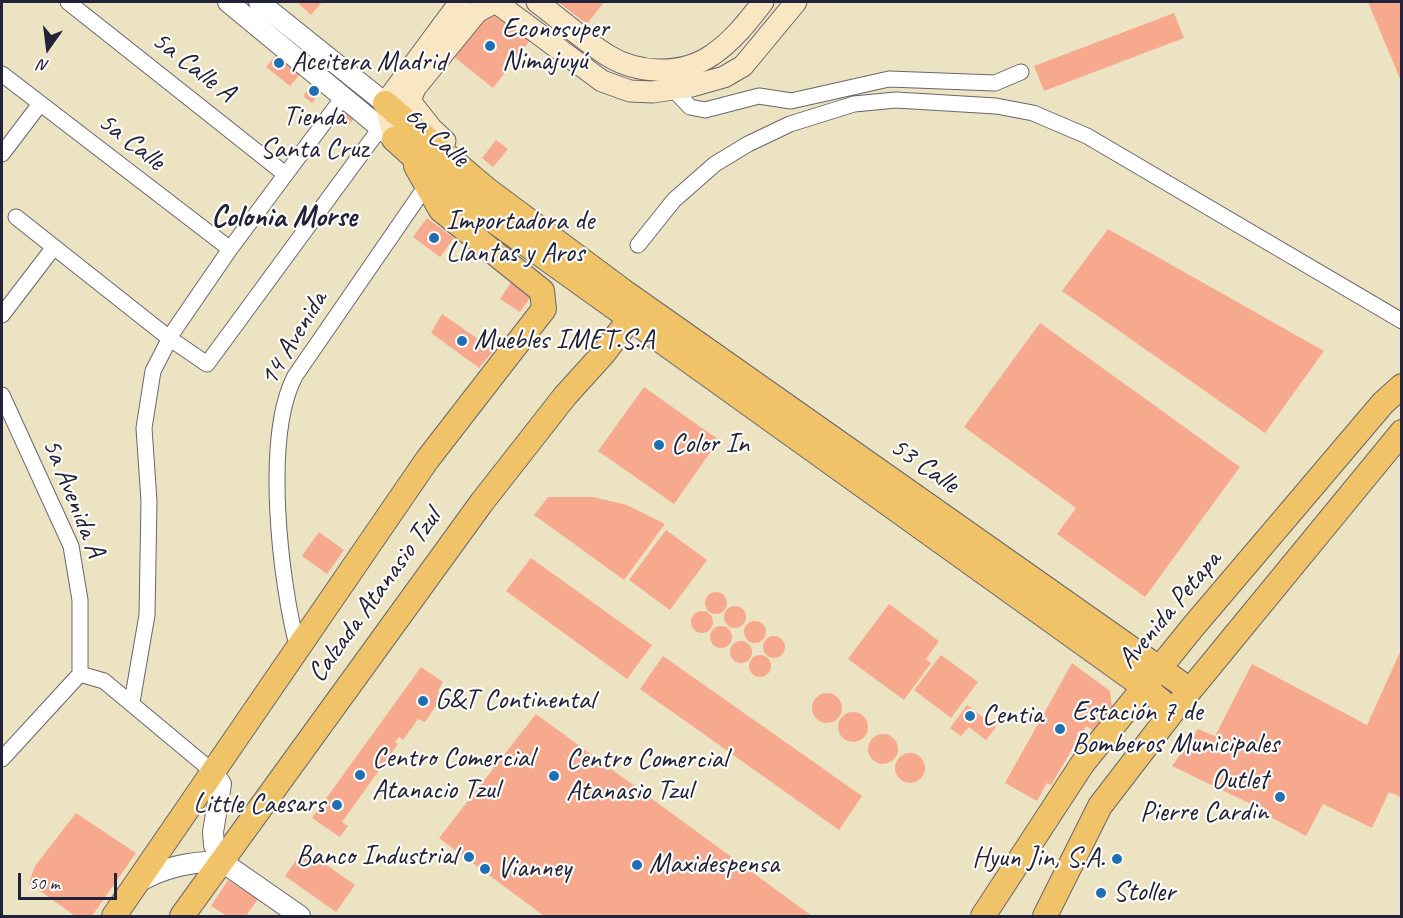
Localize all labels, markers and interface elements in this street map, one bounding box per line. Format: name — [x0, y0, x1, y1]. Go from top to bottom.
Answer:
place label: Econosuper Nimajuyú — [502, 13, 609, 79]
north arrow — [18, 18, 78, 78]
street label: 5a Calle A — [145, 24, 241, 110]
marker: Econosuper Nimajuyú — [483, 39, 497, 53]
place label: Aceitera Madrid — [291, 46, 447, 80]
text: N — [36, 55, 51, 76]
marker: Aceitera Madrid — [272, 56, 286, 70]
marker: Tienda Santa Cruz — [307, 84, 321, 98]
street label: 6a Calle — [397, 99, 475, 175]
place label: Tienda Santa Cruz — [260, 101, 368, 167]
street label: 5a Calle — [91, 105, 171, 179]
district label: Colonia Morse — [211, 200, 357, 236]
place label: Importadora de Llantas y Aros — [446, 205, 594, 271]
marker: Importadora de Llantas y Aros — [427, 231, 441, 245]
street label: 14 Avenida — [253, 286, 335, 392]
place label: Muebles IMET.S.A — [474, 324, 654, 358]
marker: Muebles IMET.S.A — [455, 334, 469, 348]
place label: Color In — [671, 428, 749, 462]
street label: 53 Calle — [883, 430, 965, 502]
street label: 5a Avenida A — [34, 434, 112, 562]
marker: Color In — [652, 438, 666, 452]
street label: Calzada Atanasio Tzul — [301, 503, 449, 689]
street label: Avenida Petapa — [1111, 544, 1229, 676]
place label: G&T Continental — [435, 684, 595, 718]
marker: G&T Continental — [416, 694, 430, 708]
place label: Estación 7 de Bomberos Municipales — [1072, 696, 1279, 762]
place label: Centia — [982, 699, 1043, 733]
marker: Centia — [963, 709, 977, 723]
marker: Estación 7 de Bomberos Municipales — [1053, 722, 1067, 736]
place label: Centro Comercial Atanacio Tzul — [372, 742, 534, 808]
place label: Centro Comercial Atanasio Tzul — [566, 743, 728, 809]
place label: Outlet Pierre Cardin — [1140, 764, 1268, 830]
marker: Centro Comercial Atanacio Tzul — [353, 768, 367, 782]
marker: Centro Comercial Atanasio Tzul — [547, 769, 561, 783]
place label: Little Caesars — [193, 788, 325, 822]
marker: Outlet Pierre Cardin — [1273, 790, 1287, 804]
marker: Little Caesars — [330, 798, 344, 812]
place label: Banco Industrial — [296, 840, 457, 874]
place label: Hyun Jin, S.A. — [972, 842, 1105, 876]
place label: Maxidespensa — [649, 848, 779, 882]
marker: Banco Industrial — [462, 850, 476, 864]
place label: Vianney — [497, 852, 571, 886]
marker: Hyun Jin, S.A. — [1110, 852, 1124, 866]
marker: Maxidespensa — [630, 858, 644, 872]
scale bar — [21, 861, 120, 899]
marker: Vianney — [478, 862, 492, 876]
text: 50 m — [29, 872, 60, 894]
place label: Stoller — [1113, 876, 1175, 910]
marker: Stoller — [1094, 886, 1108, 900]

